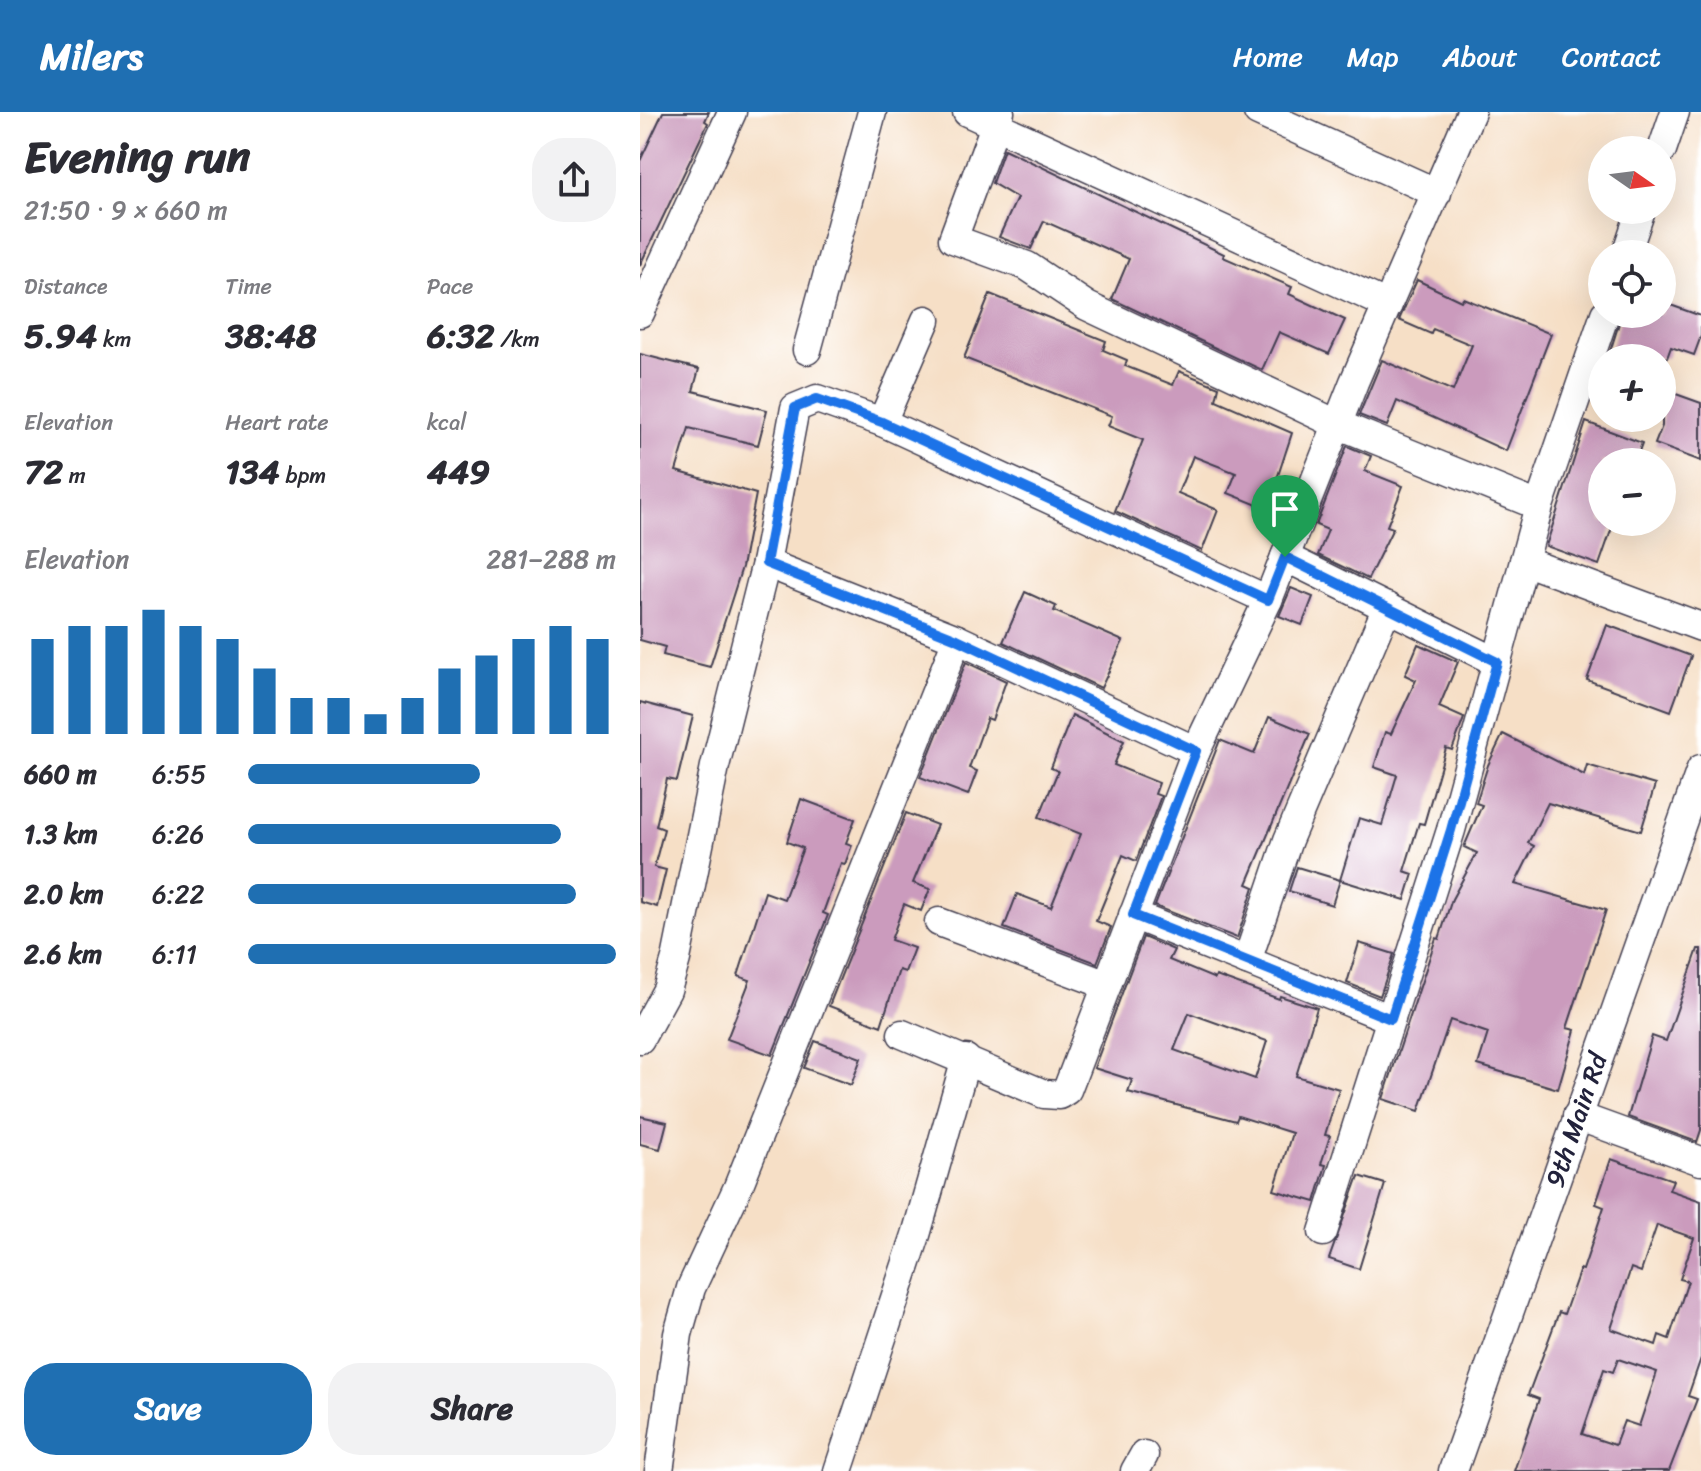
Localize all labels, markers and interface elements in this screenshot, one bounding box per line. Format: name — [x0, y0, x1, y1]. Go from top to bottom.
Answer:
text: Milers — [40, 23, 143, 90]
text: Home — [1233, 32, 1303, 81]
text: Map — [1347, 32, 1398, 81]
text: About — [1442, 32, 1518, 81]
text: Contact — [1562, 32, 1661, 81]
text: Evening run — [24, 118, 250, 196]
north arrow — [1588, 136, 1676, 224]
map controls — [1588, 136, 1676, 536]
button: share — [532, 138, 616, 222]
text: 21:50 · 9 × 660 m — [24, 187, 227, 233]
button: locate — [1588, 240, 1676, 328]
text: Distance — [24, 267, 108, 306]
text: Time — [225, 267, 272, 306]
text: Pace — [427, 267, 473, 306]
text: 5.94 — [24, 306, 97, 366]
text: 38:48 — [225, 306, 317, 366]
text: 6:32 — [427, 306, 495, 366]
text: km — [97, 320, 131, 359]
text: /km — [495, 320, 540, 359]
button: + — [1588, 344, 1676, 432]
text: Elevation — [24, 403, 113, 442]
text: Heart rate — [225, 403, 329, 442]
text: kcal — [427, 403, 467, 442]
text: 72 — [24, 442, 63, 502]
text: 134 — [225, 442, 280, 502]
text: 449 — [427, 442, 490, 502]
button: − — [1588, 448, 1676, 536]
text: m — [63, 456, 86, 495]
text: bpm — [280, 456, 326, 495]
pin — [1251, 475, 1319, 557]
icon: arrive — [1263, 487, 1307, 531]
text: Elevation — [24, 536, 129, 582]
text: 281–288 m — [486, 536, 616, 582]
text: 660 m — [24, 751, 97, 797]
text: 6:55 — [152, 751, 206, 797]
text: 1.3 km — [24, 811, 98, 857]
text: 6:26 — [152, 811, 204, 857]
text: 2.0 km — [24, 871, 104, 917]
text: 6:22 — [152, 871, 205, 917]
text: 2.6 km — [24, 931, 102, 977]
text: 6:11 — [152, 931, 197, 977]
street label: 9th Main Rd — [1532, 1044, 1621, 1193]
button: Save — [24, 1363, 312, 1455]
button: Share — [328, 1363, 616, 1455]

